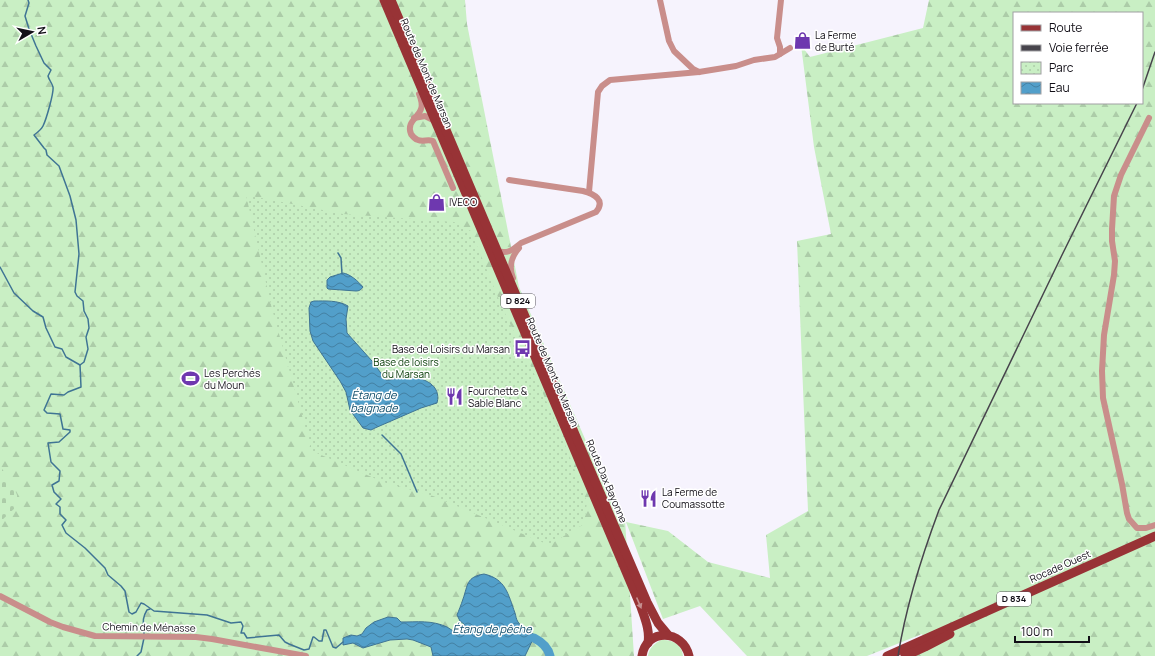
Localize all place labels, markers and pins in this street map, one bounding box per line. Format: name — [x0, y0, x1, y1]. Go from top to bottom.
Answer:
place label: La Ferme de Burté — [815, 28, 856, 54]
shop icon: La Ferme de Burté — [792, 31, 812, 51]
shop icon: IVECO — [426, 192, 446, 212]
place label: IVECO — [449, 195, 477, 209]
bus stop icon: Base de Loisirs du Marsan — [513, 339, 533, 359]
place label: Base de Loisirs du Marsan — [392, 342, 510, 356]
place label: Les Perchés du Moun — [204, 366, 260, 392]
sports icon: Les Perchés du Moun — [181, 369, 201, 389]
place label: Fourchette & Sable Blanc — [468, 384, 528, 410]
restaurant icon: Fourchette & Sable Blanc — [445, 387, 465, 407]
place label: La Ferme de Coumassotte — [662, 485, 725, 511]
restaurant icon: La Ferme de Coumassotte — [639, 488, 659, 508]

